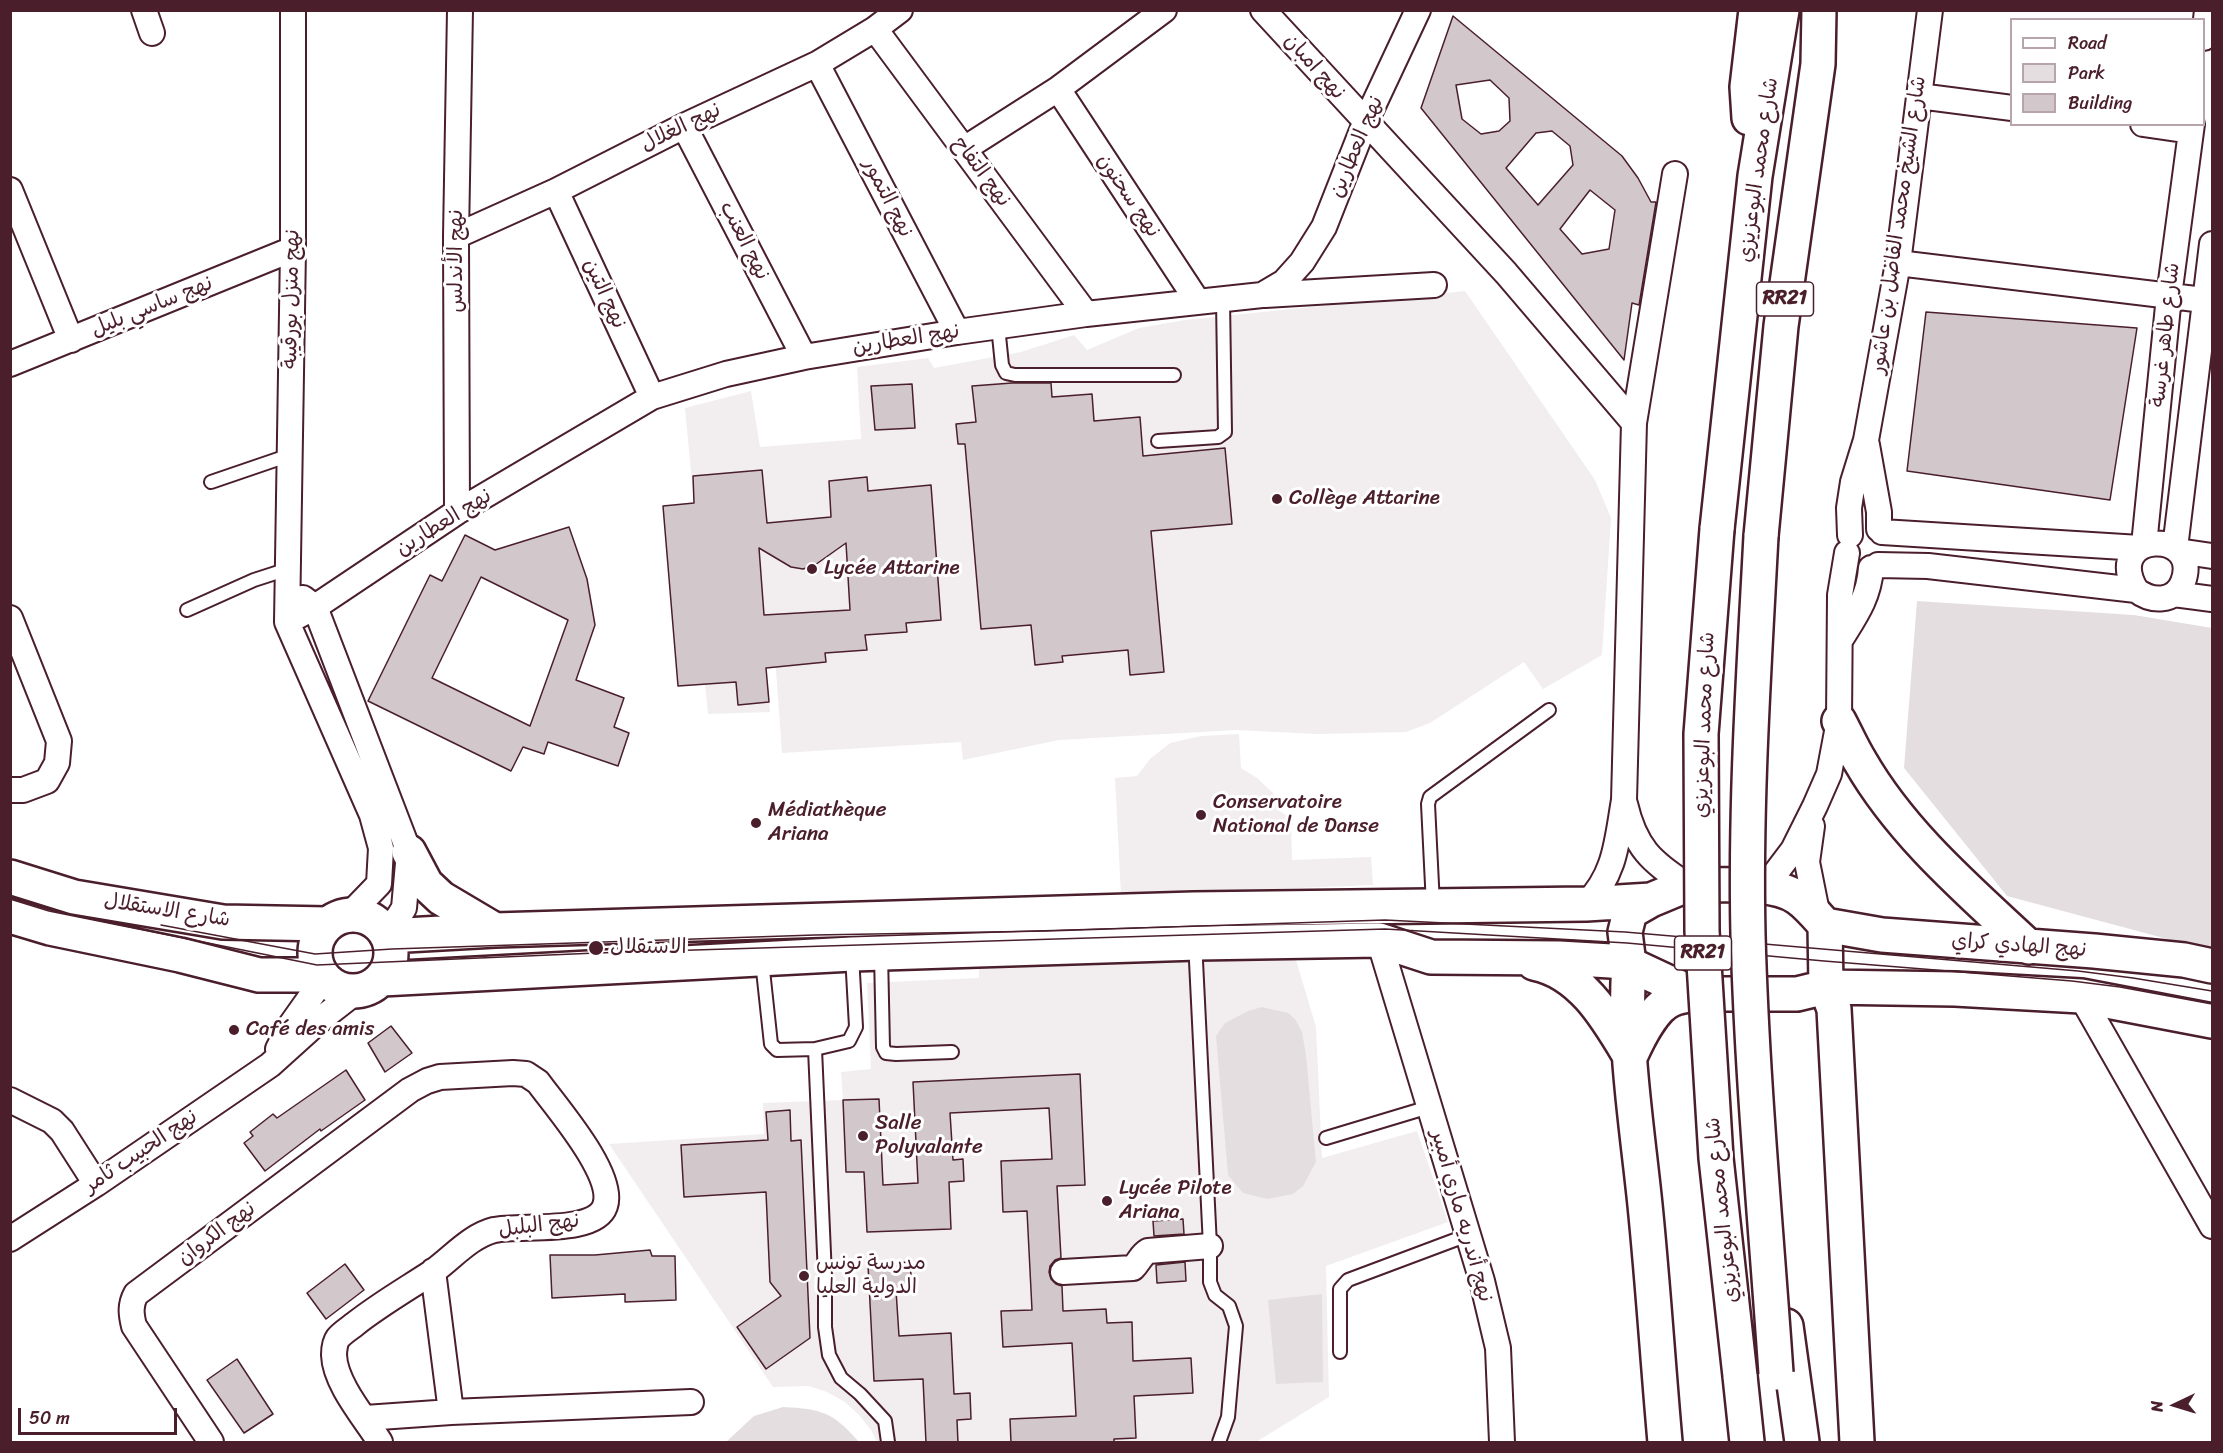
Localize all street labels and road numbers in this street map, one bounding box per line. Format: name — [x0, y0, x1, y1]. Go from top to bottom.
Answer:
street label: نهج امبان — [1278, 29, 1350, 105]
street label: شارع الشيخ محمد الفاضل بن عاشور — [1866, 74, 1932, 376]
street label: شارع محمد البوعزيزي — [1734, 76, 1784, 264]
street label: نهج العطارين — [1324, 92, 1390, 202]
street label: نهج الغلال — [637, 98, 725, 158]
street label: نهج التفاح — [946, 132, 1016, 212]
street label: نهج سحنون — [1091, 149, 1165, 243]
street label: نهج التمور — [856, 154, 918, 242]
street label: نهج العنب — [713, 197, 775, 285]
street label: نهج الأندلس — [444, 209, 470, 313]
street label: نهج منزل بورقيبة — [278, 229, 306, 369]
street label: نهج التين — [577, 255, 631, 333]
street label: شارع طاهر غرسة — [2146, 261, 2186, 409]
street label: نهج ساسي بليل — [87, 271, 217, 343]
road number: RR21 — [1756, 282, 1814, 316]
street label: نهج العطارين — [851, 319, 961, 361]
street label: نهج العطارين — [391, 484, 497, 562]
street label: شارع محمد البوعزيزي — [1689, 631, 1721, 819]
street label: شارع الاستقلال — [102, 889, 232, 933]
street label: نهج الهادي كراي — [1951, 929, 2087, 963]
road number: RR21 — [1674, 936, 1732, 970]
street label: نهج الحبيب ثامر — [79, 1105, 203, 1199]
street label: شارع محمد البوعزيزي — [1701, 1116, 1745, 1304]
street label: نهج أندريه ماري أمبير — [1424, 1127, 1498, 1305]
street label: نهج الكروان — [173, 1197, 261, 1271]
street label: نهج البلبل — [497, 1209, 581, 1243]

